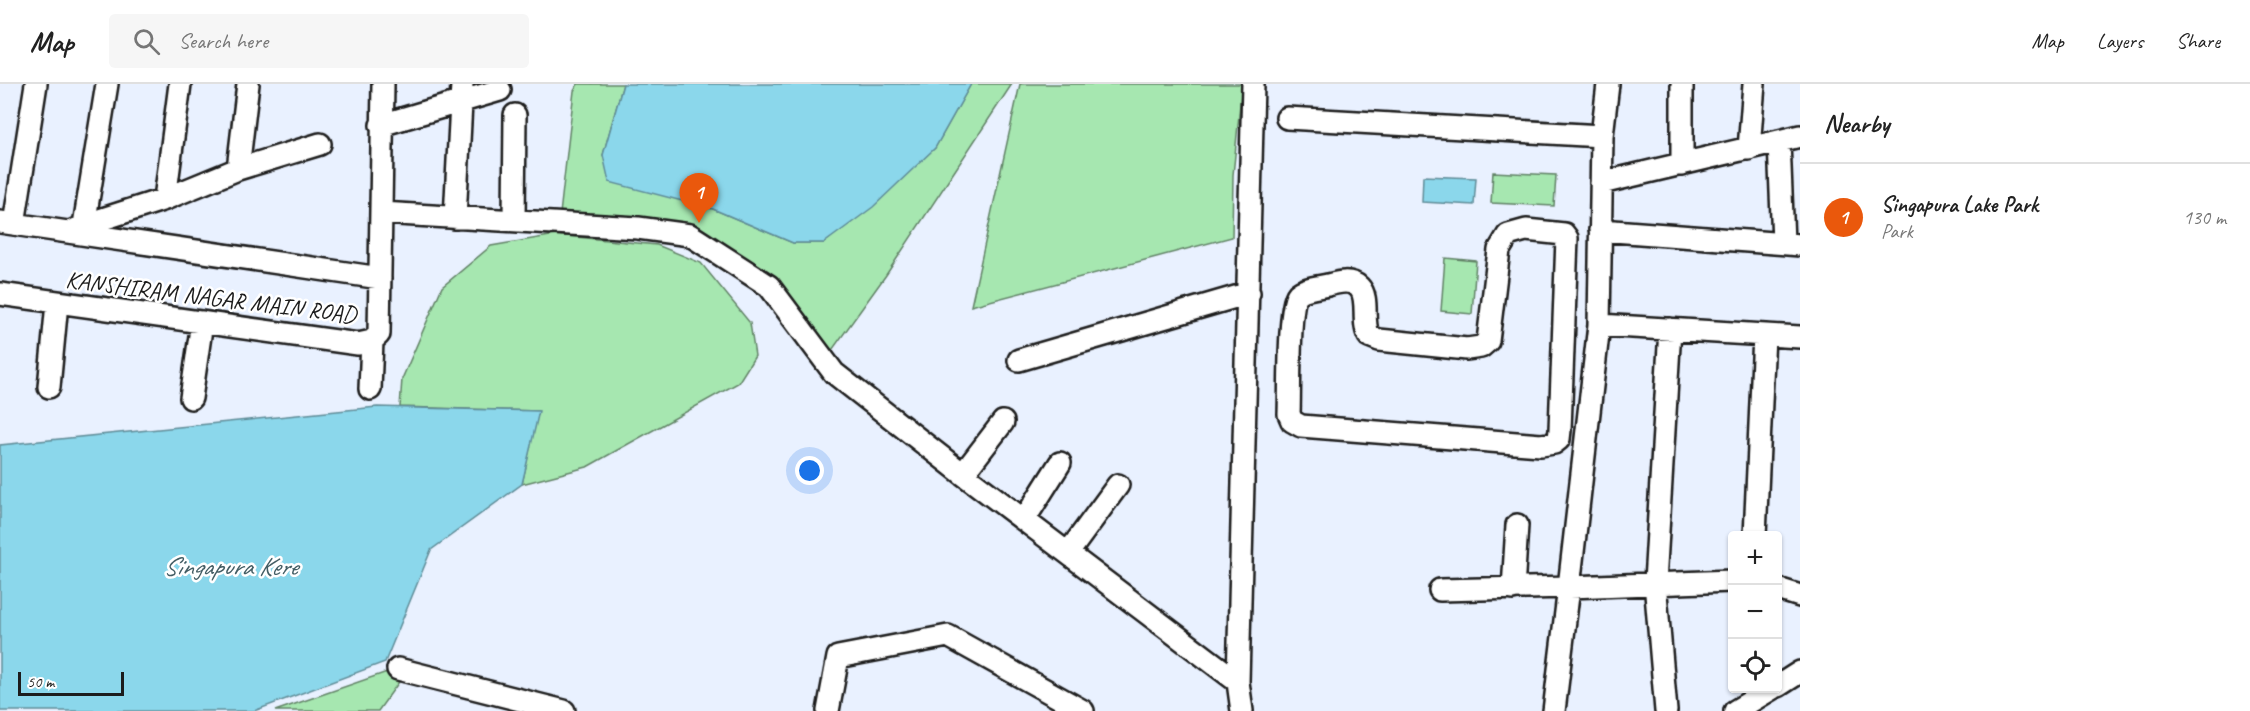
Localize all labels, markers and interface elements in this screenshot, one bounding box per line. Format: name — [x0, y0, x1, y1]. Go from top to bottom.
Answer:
search box — [109, 14, 529, 68]
text: Map — [30, 24, 73, 59]
icon: search — [130, 25, 163, 58]
text: Search here — [178, 27, 268, 55]
text: Map — [2031, 28, 2064, 54]
text: Layers — [2097, 28, 2143, 54]
text: Share — [2176, 28, 2220, 54]
text: Nearby — [1824, 107, 1889, 140]
pin: 1 — [680, 174, 718, 223]
text: Singapura Lake Park — [1881, 191, 2038, 219]
text: 1 — [1839, 205, 1848, 230]
text: 130 m — [2183, 205, 2226, 230]
text: Park — [1881, 219, 1913, 244]
street label: KANSHIRAM NAGAR MAIN ROAD — [64, 264, 360, 330]
your location — [795, 456, 824, 485]
map controls — [1728, 531, 1782, 693]
button: + — [1728, 531, 1782, 585]
water label: Singapura Kere — [163, 550, 301, 583]
button: − — [1728, 585, 1782, 639]
button: locate — [1728, 639, 1782, 693]
scale bar — [18, 669, 124, 696]
text: 50 m — [27, 672, 54, 692]

